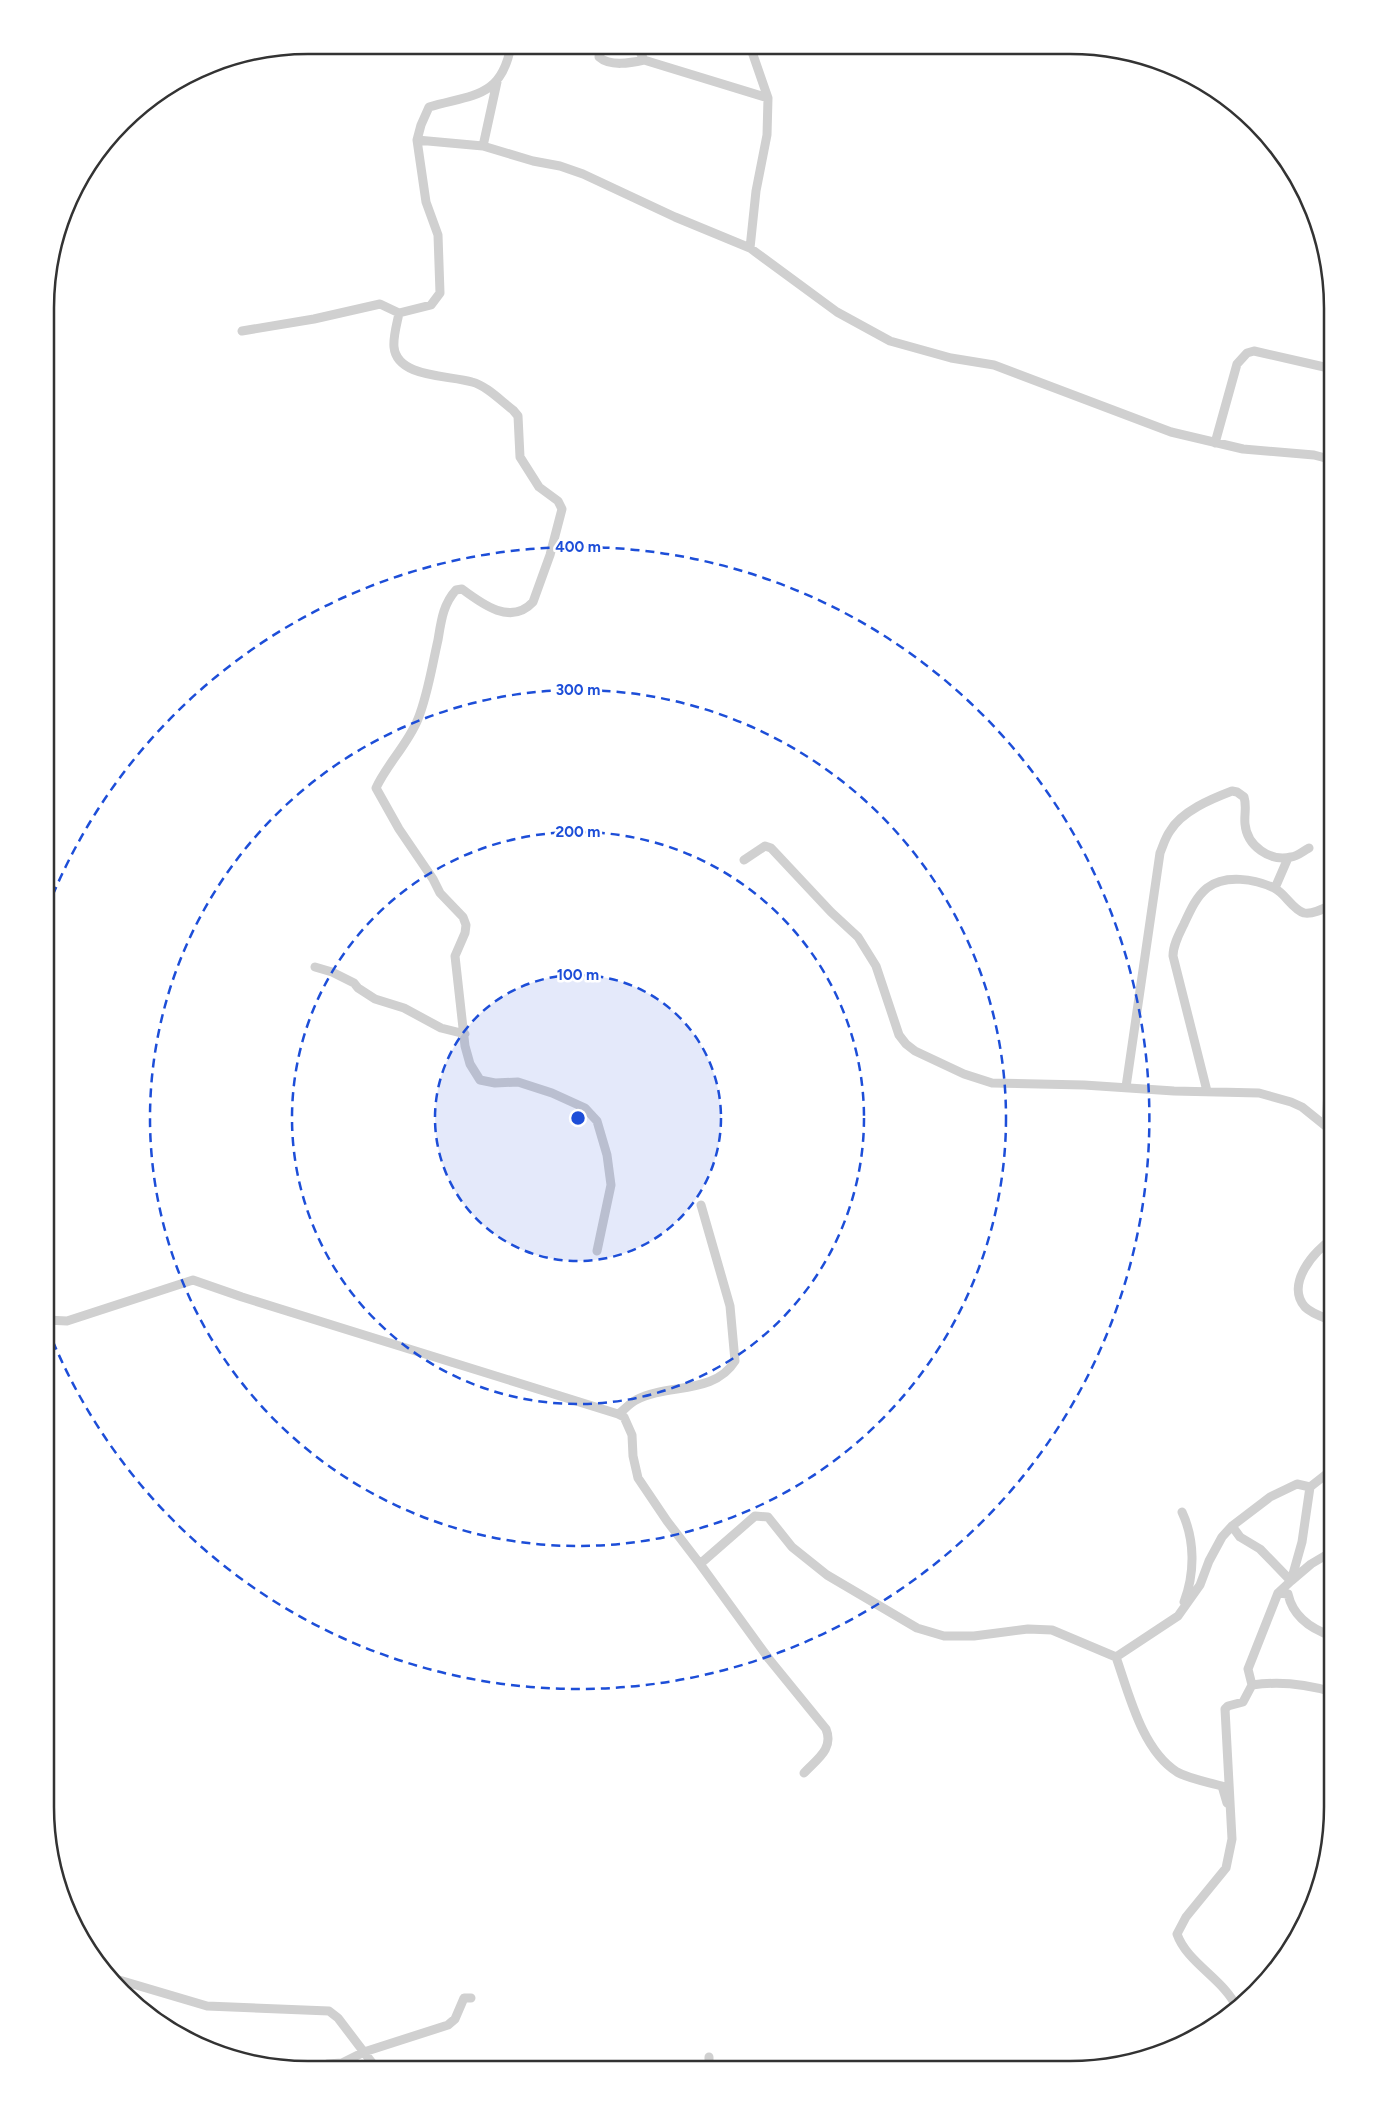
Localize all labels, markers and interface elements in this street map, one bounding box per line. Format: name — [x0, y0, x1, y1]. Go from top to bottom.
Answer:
text: 400 m — [555, 538, 601, 556]
text: 300 m — [556, 681, 600, 699]
text: 200 m — [556, 823, 600, 841]
text: 100 m — [557, 966, 599, 984]
centre of rings — [569, 1109, 587, 1127]

